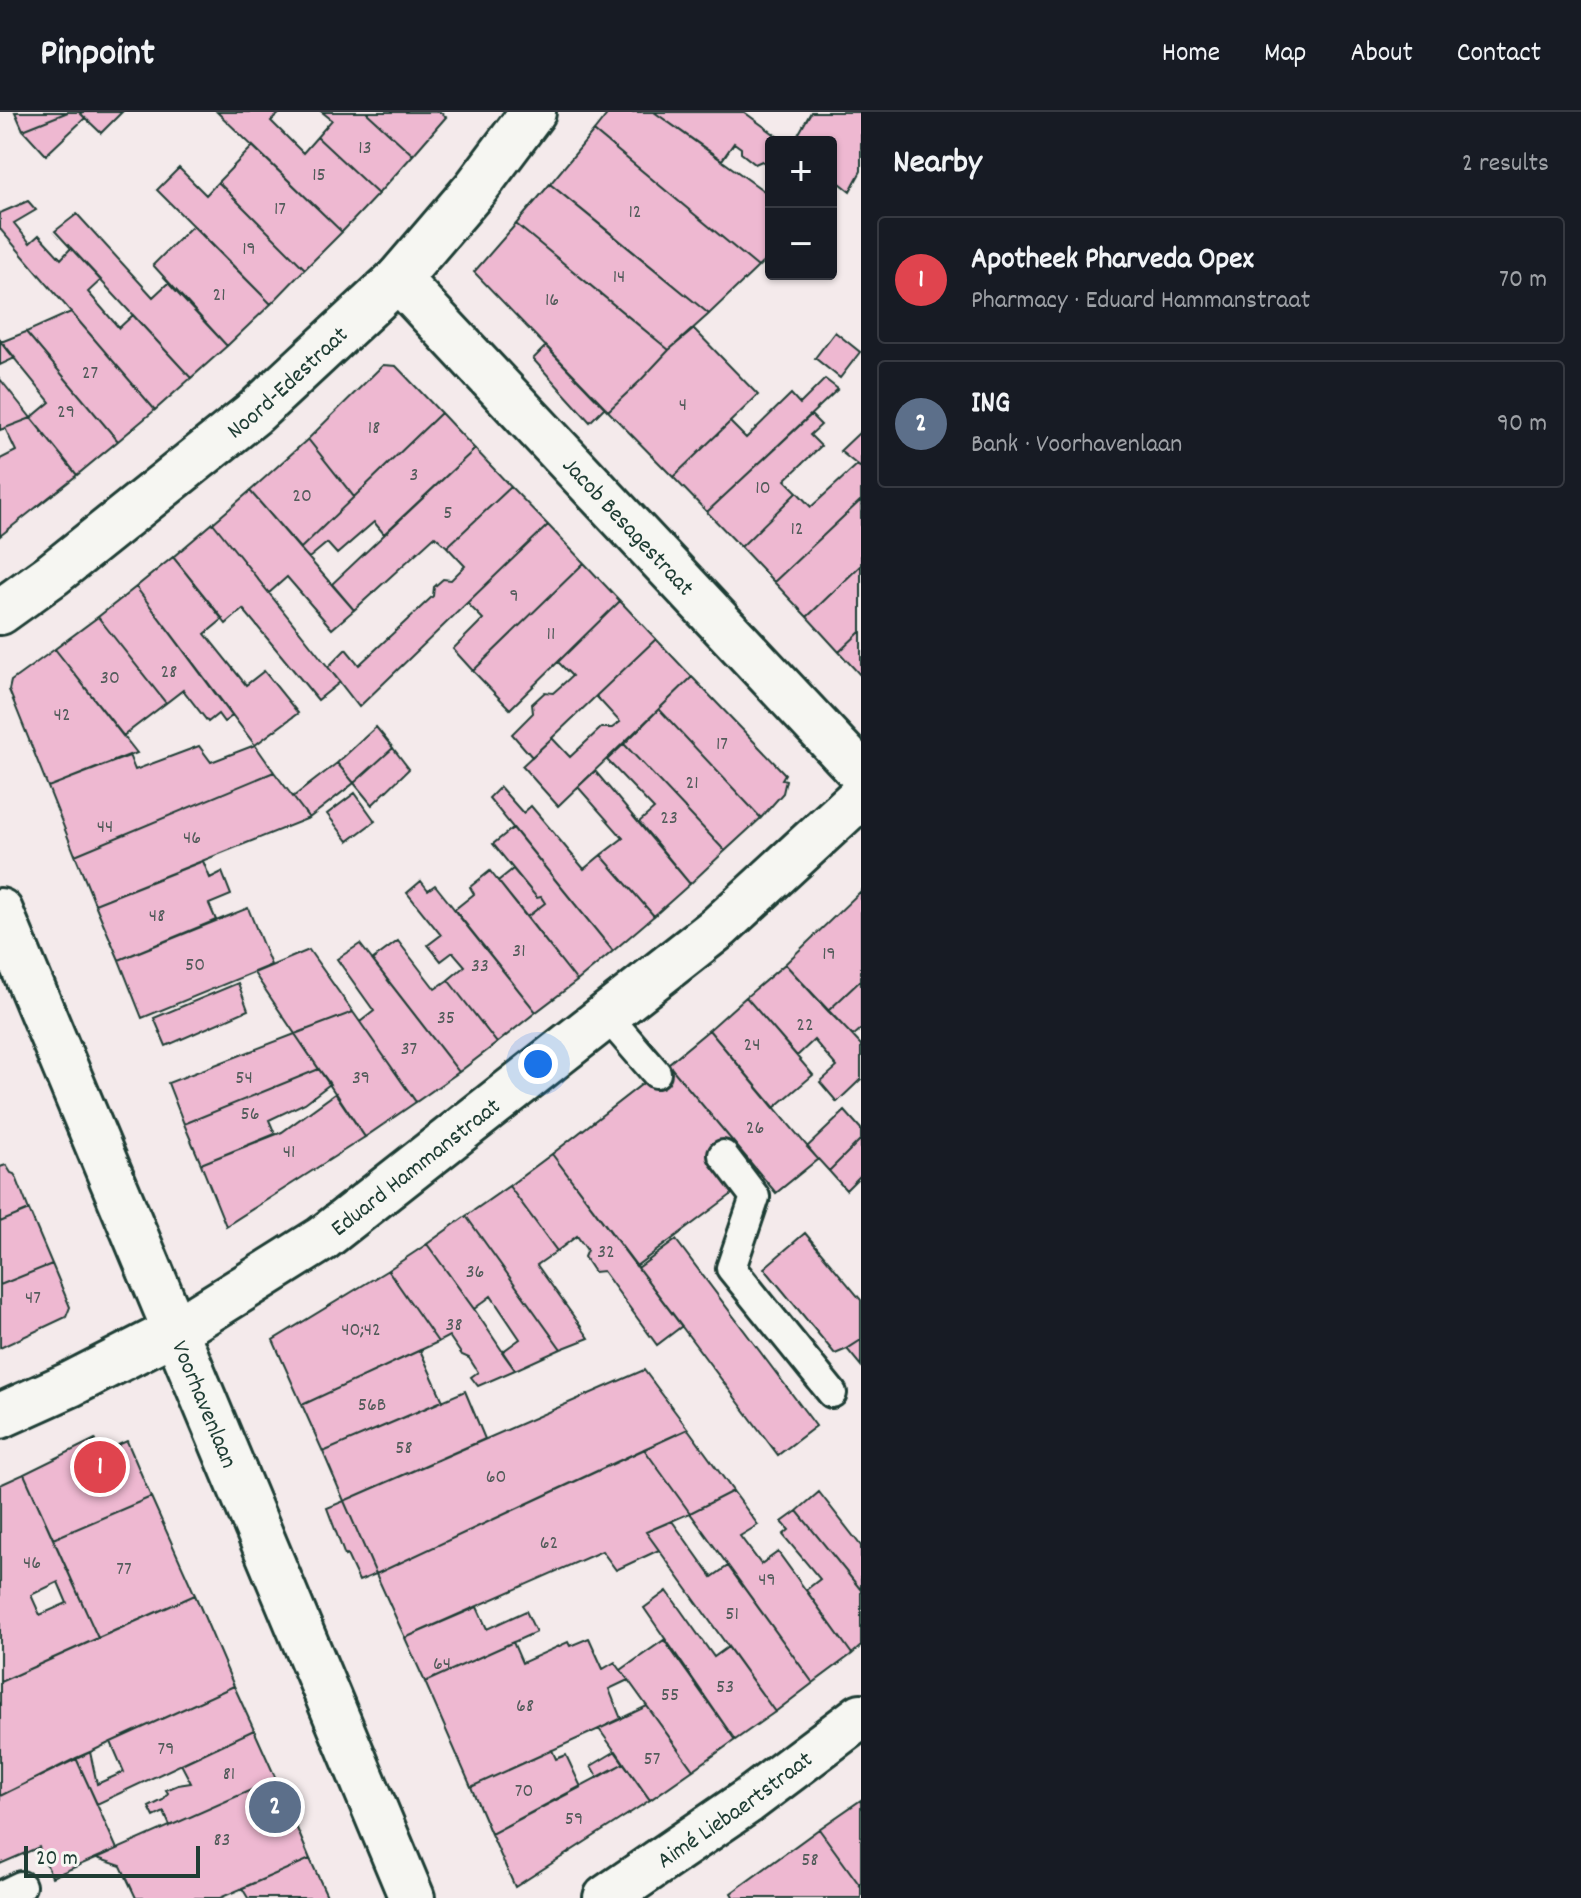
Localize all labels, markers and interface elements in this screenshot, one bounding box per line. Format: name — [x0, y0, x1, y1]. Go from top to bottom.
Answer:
text: Pinpoint — [40, 28, 155, 83]
text: Home — [1162, 35, 1220, 75]
text: Map — [1264, 35, 1306, 75]
text: About — [1350, 35, 1413, 75]
text: Contact — [1457, 35, 1541, 75]
house number: 13 — [358, 135, 372, 163]
map controls — [765, 136, 837, 280]
button: + — [765, 136, 837, 208]
text: Nearby — [893, 140, 982, 189]
text: 2 results — [1462, 146, 1549, 183]
house number: 15 — [312, 162, 326, 190]
house number: 17 — [274, 196, 286, 224]
house number: 12 — [628, 199, 642, 227]
button: − — [765, 208, 837, 280]
house number: 19 — [242, 236, 256, 264]
text: Apotheek Pharveda Opex — [971, 240, 1254, 283]
text: 1 — [918, 262, 924, 299]
text: 70 m — [1499, 262, 1547, 299]
house number: 14 — [613, 264, 625, 292]
house number: 21 — [212, 282, 226, 310]
text: Pharmacy · Eduard Hammanstraat — [971, 283, 1310, 320]
house number: 16 — [545, 287, 559, 315]
street label: Noord-Edestraat — [221, 319, 357, 448]
house number: 27 — [82, 360, 98, 388]
text: ING — [971, 384, 1010, 427]
house number: 4 — [679, 392, 687, 420]
house number: 29 — [57, 399, 75, 427]
text: 2 — [915, 406, 927, 443]
text: 90 m — [1497, 406, 1547, 443]
house number: 18 — [368, 415, 380, 443]
text: Bank · Voorhavenlaan — [971, 427, 1182, 464]
street label: Jacob Besagestraat — [553, 450, 701, 605]
house number: 3 — [410, 462, 418, 490]
house number: 10 — [755, 475, 771, 503]
house number: 20 — [292, 483, 312, 511]
house number: 5 — [443, 500, 453, 528]
house number: 12 — [790, 516, 804, 544]
house number: 9 — [509, 583, 519, 611]
house number: 11 — [547, 621, 555, 649]
house number: 28 — [161, 659, 177, 687]
house number: 30 — [100, 665, 120, 693]
house number: 42 — [53, 702, 71, 730]
house number: 17 — [716, 731, 728, 759]
house number: 21 — [685, 770, 699, 798]
house number: 23 — [660, 805, 678, 833]
house number: 44 — [97, 814, 113, 842]
house number: 46 — [183, 825, 201, 853]
house number: 48 — [149, 903, 165, 931]
house number: 31 — [512, 938, 526, 966]
house number: 19 — [822, 941, 836, 969]
house number: 50 — [185, 952, 205, 980]
house number: 33 — [471, 953, 489, 981]
house number: 35 — [437, 1005, 455, 1033]
house number: 22 — [796, 1012, 814, 1040]
house number: 24 — [743, 1032, 761, 1060]
house number: 37 — [401, 1036, 417, 1064]
your location — [518, 1044, 558, 1084]
house number: 54 — [235, 1065, 253, 1093]
house number: 39 — [352, 1065, 370, 1093]
street label: Eduard Hammanstraat — [324, 1091, 509, 1246]
house number: 56 — [240, 1101, 260, 1129]
house number: 26 — [746, 1115, 764, 1143]
house number: 41 — [283, 1139, 295, 1167]
house number: 32 — [597, 1239, 615, 1267]
house number: 36 — [466, 1259, 484, 1287]
house number: 47 — [25, 1285, 41, 1313]
house number: 38 — [446, 1312, 462, 1340]
house number: 40;42 — [341, 1317, 381, 1345]
street label: Voorhavenlaan — [161, 1336, 245, 1474]
house number: 56B — [358, 1392, 386, 1420]
house number: 58 — [395, 1435, 413, 1463]
pin: 1 — [74, 1437, 126, 1497]
house number: 60 — [486, 1464, 506, 1492]
house number: 62 — [540, 1530, 558, 1558]
house number: 46 — [23, 1550, 41, 1578]
house number: 77 — [116, 1556, 132, 1584]
house number: 49 — [758, 1567, 776, 1595]
house number: 51 — [725, 1601, 739, 1629]
house number: 64 — [433, 1651, 451, 1679]
house number: 53 — [716, 1674, 734, 1702]
house number: 55 — [661, 1682, 679, 1710]
house number: 68 — [516, 1693, 534, 1721]
house number: 79 — [158, 1736, 174, 1764]
street label: Aimé Liebaertstraat — [651, 1744, 821, 1878]
house number: 57 — [644, 1746, 660, 1774]
house number: 81 — [223, 1761, 235, 1789]
pin: 2 — [249, 1777, 301, 1837]
house number: 70 — [515, 1778, 533, 1806]
house number: 59 — [565, 1806, 583, 1834]
house number: 83 — [214, 1827, 230, 1855]
scale bar — [24, 1842, 200, 1878]
text: 20 m — [36, 1844, 78, 1875]
house number: 58 — [801, 1847, 819, 1875]

